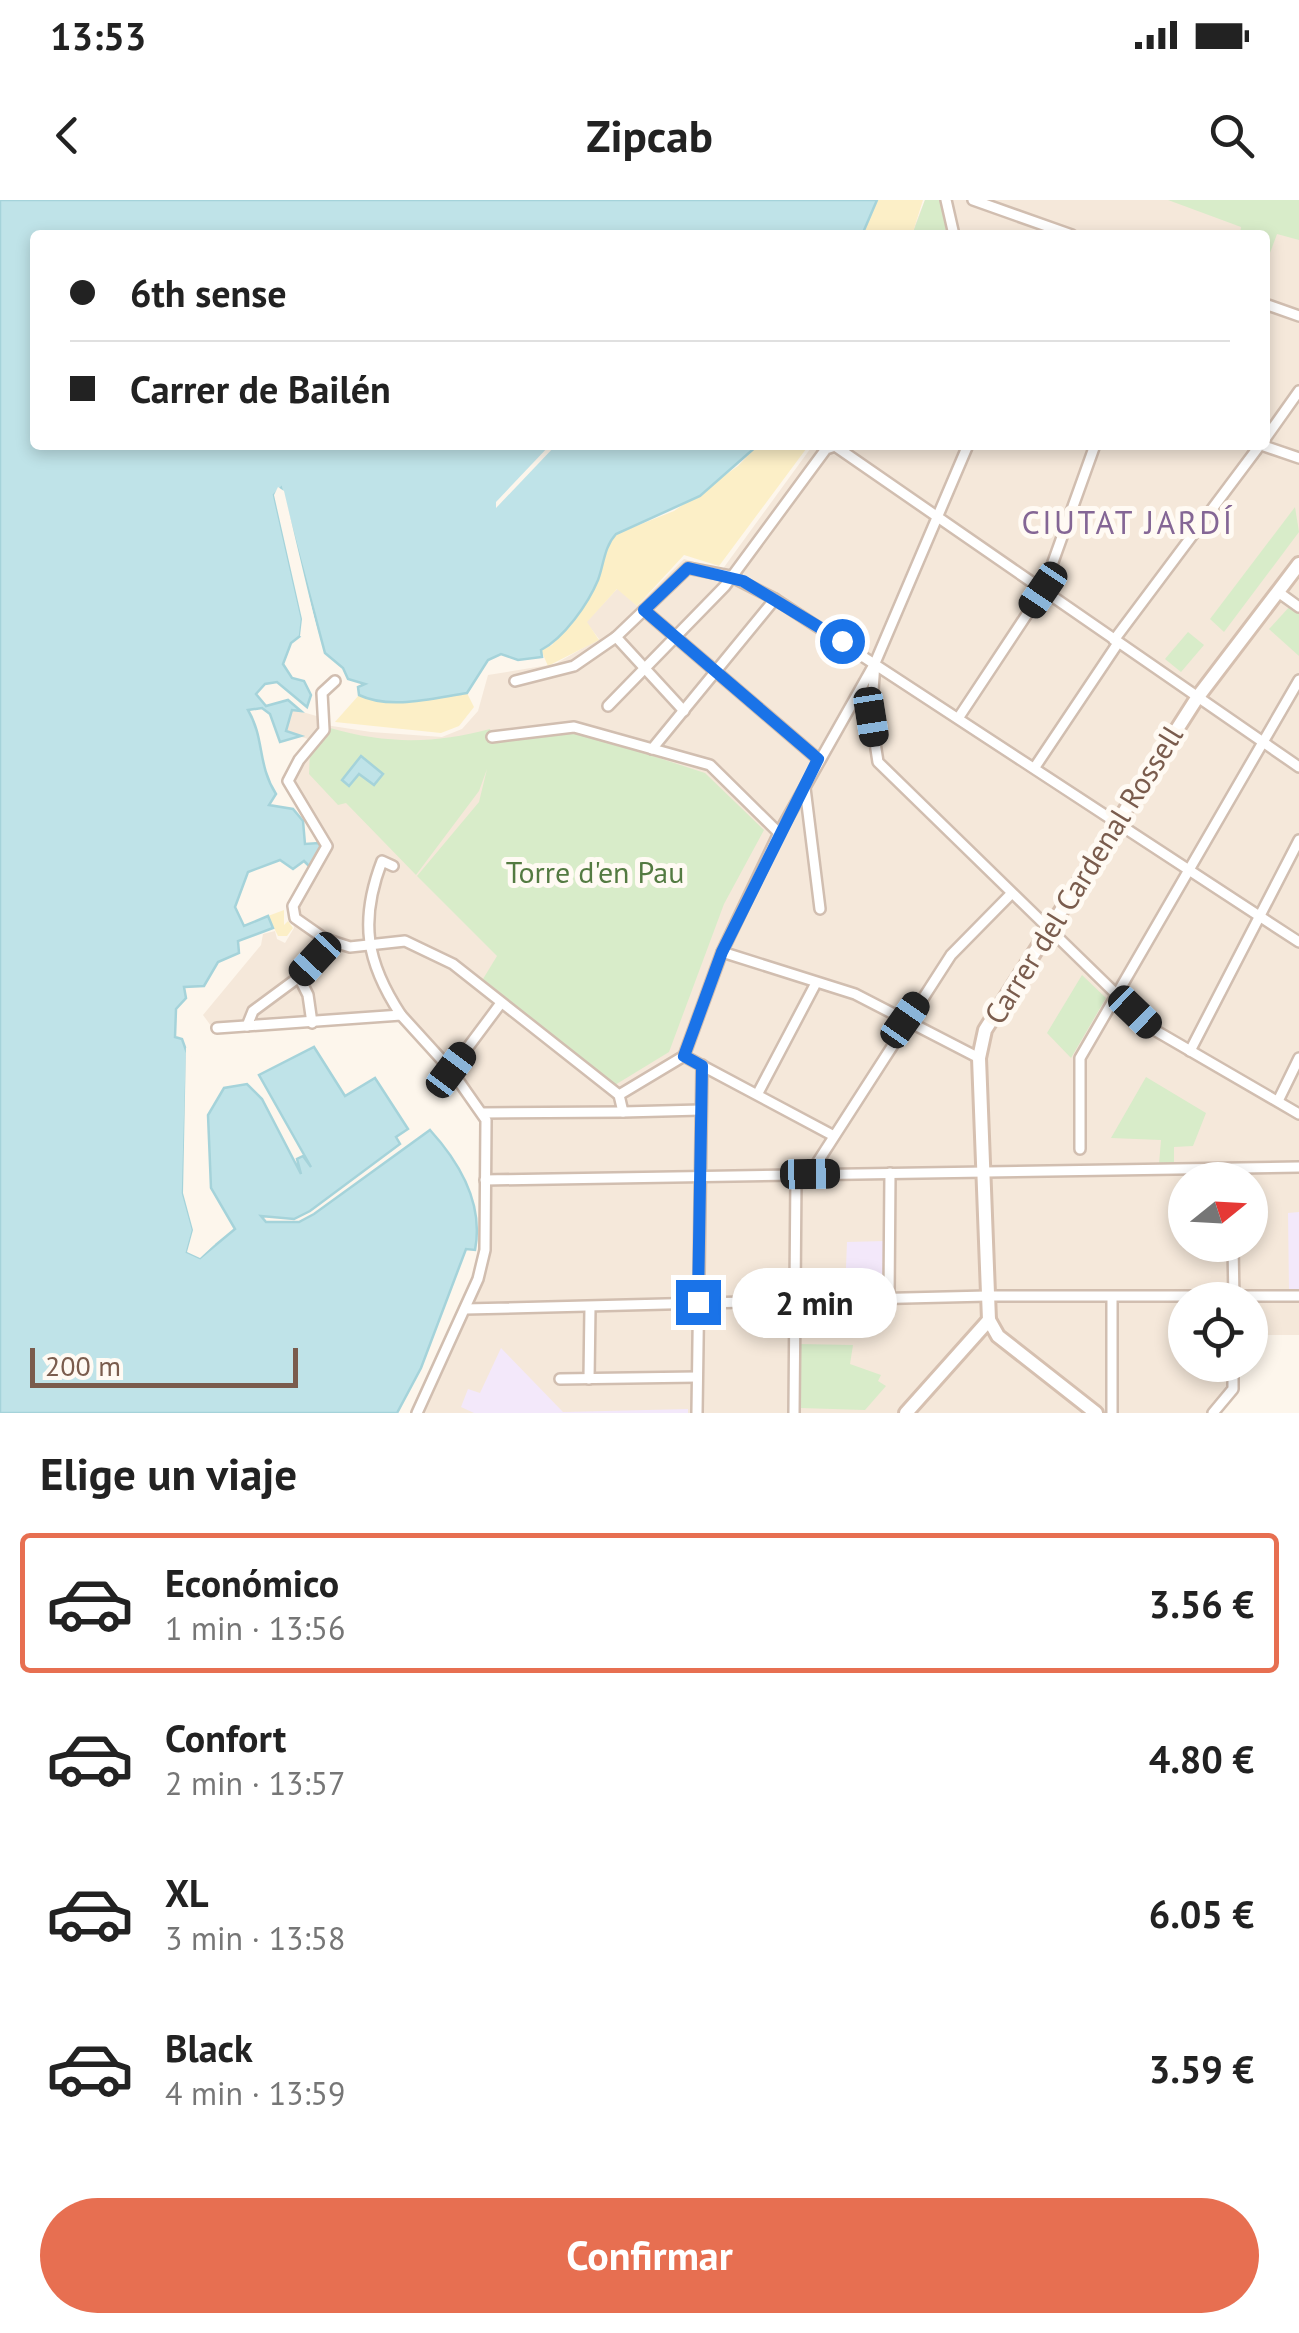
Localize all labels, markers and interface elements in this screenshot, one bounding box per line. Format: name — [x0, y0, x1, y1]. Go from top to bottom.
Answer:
text: 13:53 — [50, 11, 146, 60]
text: Zipcab — [586, 106, 713, 164]
icon: back — [40, 108, 95, 163]
icon: search — [1204, 108, 1259, 163]
text: 6th sense — [130, 268, 287, 317]
text: Carrer de Bailén — [130, 364, 391, 413]
district label: CIUTAT JARDÍ — [1022, 501, 1234, 543]
car — [1014, 557, 1072, 623]
route start — [820, 619, 865, 664]
car — [851, 685, 891, 749]
street label: Carrer del Cardenal Rossell — [975, 717, 1191, 1031]
park label: Torre d'en Pau — [506, 852, 684, 891]
car — [284, 927, 346, 991]
car — [1103, 980, 1167, 1044]
car — [876, 987, 934, 1053]
car — [421, 1037, 481, 1103]
car — [780, 1158, 840, 1190]
north arrow — [1168, 1162, 1268, 1262]
map controls — [1168, 1162, 1268, 1382]
callout: 2 min — [733, 1267, 898, 1337]
route end — [676, 1280, 721, 1325]
text: 2 min — [775, 1282, 854, 1324]
button: locate — [1168, 1282, 1268, 1382]
scale bar — [30, 1343, 298, 1388]
text: 200 m — [45, 1347, 121, 1384]
text: Elige un viaje — [40, 1444, 297, 1502]
icon: car — [45, 1558, 135, 1648]
text: Económico — [165, 1558, 339, 1607]
text: 3.56 € — [1149, 1579, 1254, 1628]
text: 1 min · 13:56 — [165, 1607, 345, 1649]
icon: car — [45, 1713, 135, 1803]
text: Confort — [165, 1713, 286, 1762]
text: 4.80 € — [1149, 1734, 1254, 1783]
text: 2 min · 13:57 — [165, 1762, 345, 1804]
icon: car — [45, 1868, 135, 1958]
text: XL — [165, 1868, 209, 1917]
text: 6.05 € — [1149, 1889, 1254, 1938]
text: 3 min · 13:58 — [165, 1917, 345, 1959]
icon: car — [45, 2023, 135, 2113]
text: Black — [165, 2023, 253, 2072]
text: 3.59 € — [1149, 2044, 1254, 2093]
text: 4 min · 13:59 — [165, 2072, 345, 2114]
button: Confirmar — [40, 2198, 1259, 2313]

